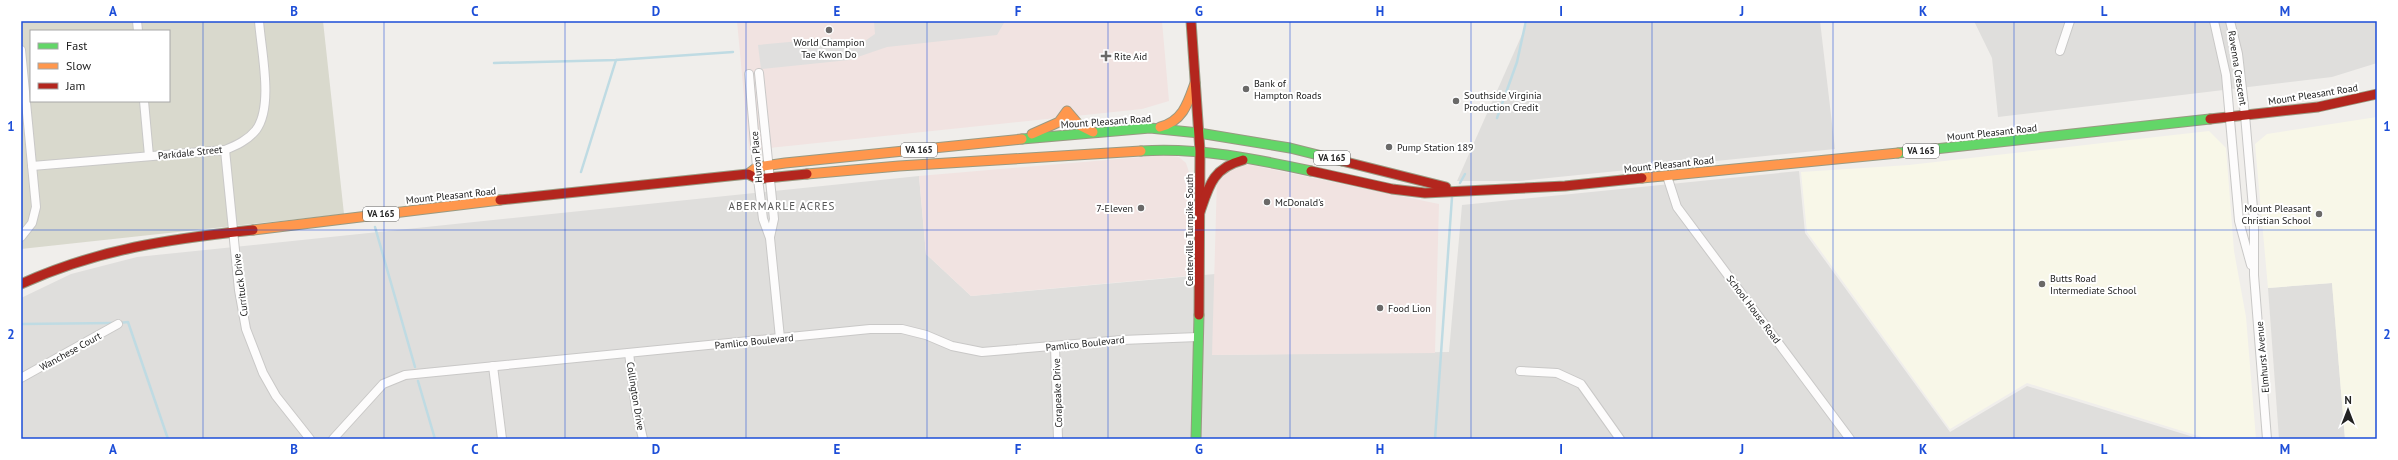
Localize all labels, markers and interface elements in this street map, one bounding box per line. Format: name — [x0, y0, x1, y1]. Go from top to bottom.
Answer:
text: A — [109, 3, 117, 20]
text: B — [290, 3, 298, 20]
text: C — [471, 3, 479, 20]
text: D — [652, 3, 660, 20]
text: E — [834, 3, 841, 20]
text: F — [1015, 3, 1022, 20]
text: G — [1195, 3, 1203, 20]
text: H — [1376, 3, 1384, 20]
text: I — [1559, 3, 1563, 20]
text: J — [1739, 3, 1744, 20]
text: K — [1919, 3, 1927, 20]
text: L — [2101, 3, 2108, 20]
text: M — [2280, 3, 2290, 20]
marker: World Champion Tae Kwon Do — [824, 25, 834, 35]
legend — [30, 30, 170, 102]
street label: Ravenna Crescent — [2225, 30, 2250, 107]
place label: World Champion Tae Kwon Do — [794, 36, 864, 61]
text: Fast — [66, 38, 87, 53]
place label: Rite Aid — [1114, 50, 1147, 63]
marker: Rite Aid — [1101, 51, 1111, 61]
text: Slow — [66, 58, 91, 73]
place label: Bank of Hampton Roads — [1254, 77, 1321, 102]
text: Jam — [65, 78, 85, 93]
street label: Mount Pleasant Road — [2267, 81, 2359, 108]
marker: Bank of Hampton Roads — [1241, 84, 1251, 94]
place label: Southside Virginia Production Credit — [1464, 89, 1542, 114]
marker: Southside Virginia Production Credit — [1451, 96, 1461, 106]
street label: Mount Pleasant Road — [1060, 112, 1152, 131]
text: 1 — [7, 118, 15, 135]
text: 1 — [2383, 118, 2391, 135]
street label: Mount Pleasant Road — [1946, 121, 2038, 144]
street label: Huron Place — [748, 131, 765, 183]
place label: Pump Station 189 — [1397, 141, 1473, 154]
marker: Pump Station 189 — [1384, 142, 1394, 152]
street label: Parkdale Street — [157, 143, 224, 162]
road number: VA 165 — [901, 143, 937, 157]
road number: VA 165 — [1903, 144, 1939, 158]
road number: VA 165 — [1314, 151, 1350, 165]
street label: Mount Pleasant Road — [1623, 153, 1715, 176]
street label: Centerville Turnpike South — [1183, 174, 1196, 286]
street label: Mount Pleasant Road — [405, 184, 497, 207]
place label: McDonald's — [1275, 196, 1324, 209]
marker: McDonald's — [1262, 197, 1272, 207]
district label: ABERMARLE ACRES — [729, 199, 835, 213]
place label: 7-Eleven — [1096, 202, 1133, 215]
place label: Mount Pleasant Christian School — [2241, 202, 2312, 227]
marker: 7-Eleven — [1136, 203, 1146, 213]
road number: VA 165 — [363, 207, 399, 221]
marker: Mount Pleasant Christian School — [2314, 209, 2324, 219]
street label: Currituck Drive — [230, 253, 251, 317]
place label: Butts Road Intermediate School — [2050, 272, 2136, 297]
street label: School House Road — [1724, 273, 1784, 346]
marker: Butts Road Intermediate School — [2037, 279, 2047, 289]
place label: Food Lion — [1388, 302, 1431, 315]
marker: Food Lion — [1375, 303, 1385, 313]
street label: Elmhurst Avenue — [2253, 321, 2272, 393]
text: 2 — [7, 326, 15, 343]
text: 2 — [2383, 326, 2391, 343]
street label: Wanchese Court — [37, 329, 104, 374]
street label: Pamlico Boulevard — [714, 331, 794, 352]
street label: Pamlico Boulevard — [1045, 333, 1125, 354]
street label: Corapeake Drive — [1050, 358, 1065, 428]
street label: Collington Drive — [624, 361, 647, 431]
north arrow — [2328, 390, 2368, 430]
text: N — [2344, 393, 2352, 407]
text: A — [109, 441, 117, 458]
text: B — [290, 441, 298, 458]
text: C — [471, 441, 479, 458]
text: D — [652, 441, 660, 458]
text: E — [834, 441, 841, 458]
text: F — [1015, 441, 1022, 458]
text: G — [1195, 441, 1203, 458]
text: H — [1376, 441, 1384, 458]
text: I — [1559, 441, 1563, 458]
text: J — [1739, 441, 1744, 458]
text: K — [1919, 441, 1927, 458]
text: L — [2101, 441, 2108, 458]
text: M — [2280, 441, 2290, 458]

